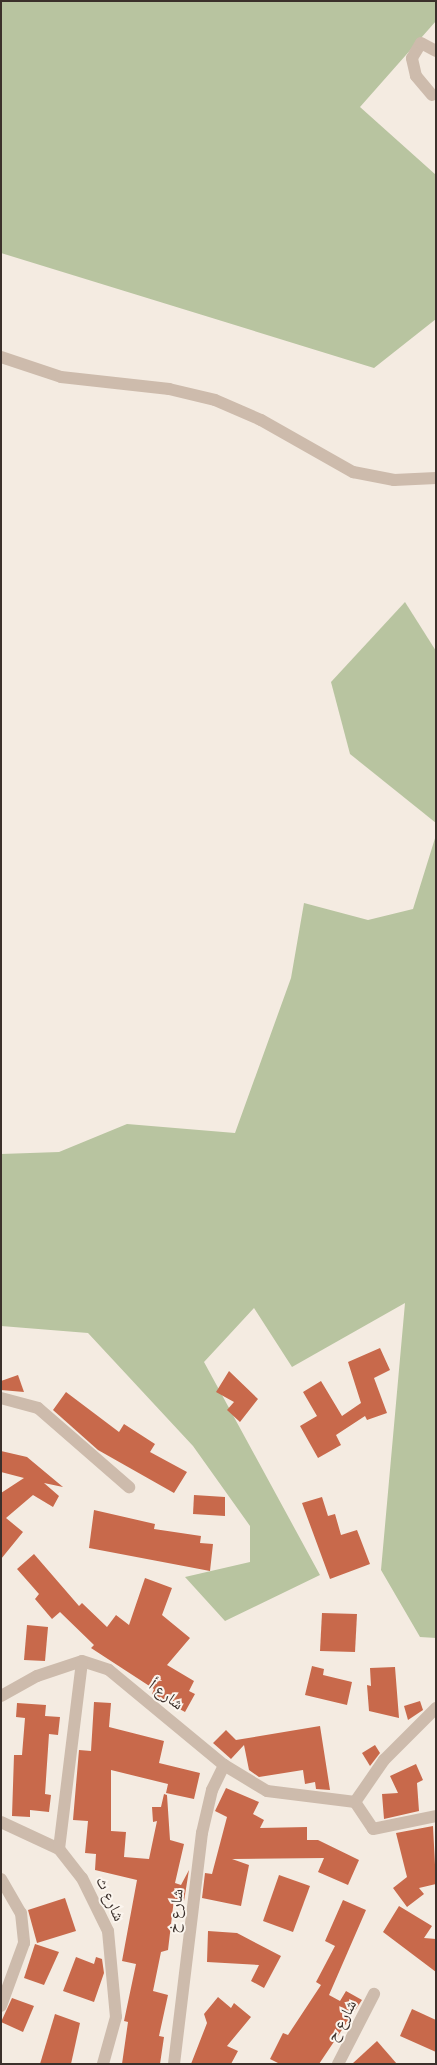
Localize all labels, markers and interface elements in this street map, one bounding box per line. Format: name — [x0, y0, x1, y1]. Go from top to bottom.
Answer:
street label: شارع أ — [145, 1676, 187, 1714]
street label: شارع ث — [91, 1874, 129, 1924]
street label: شارع خ — [164, 1888, 188, 1934]
street label: شارع ح — [323, 1997, 361, 2045]

